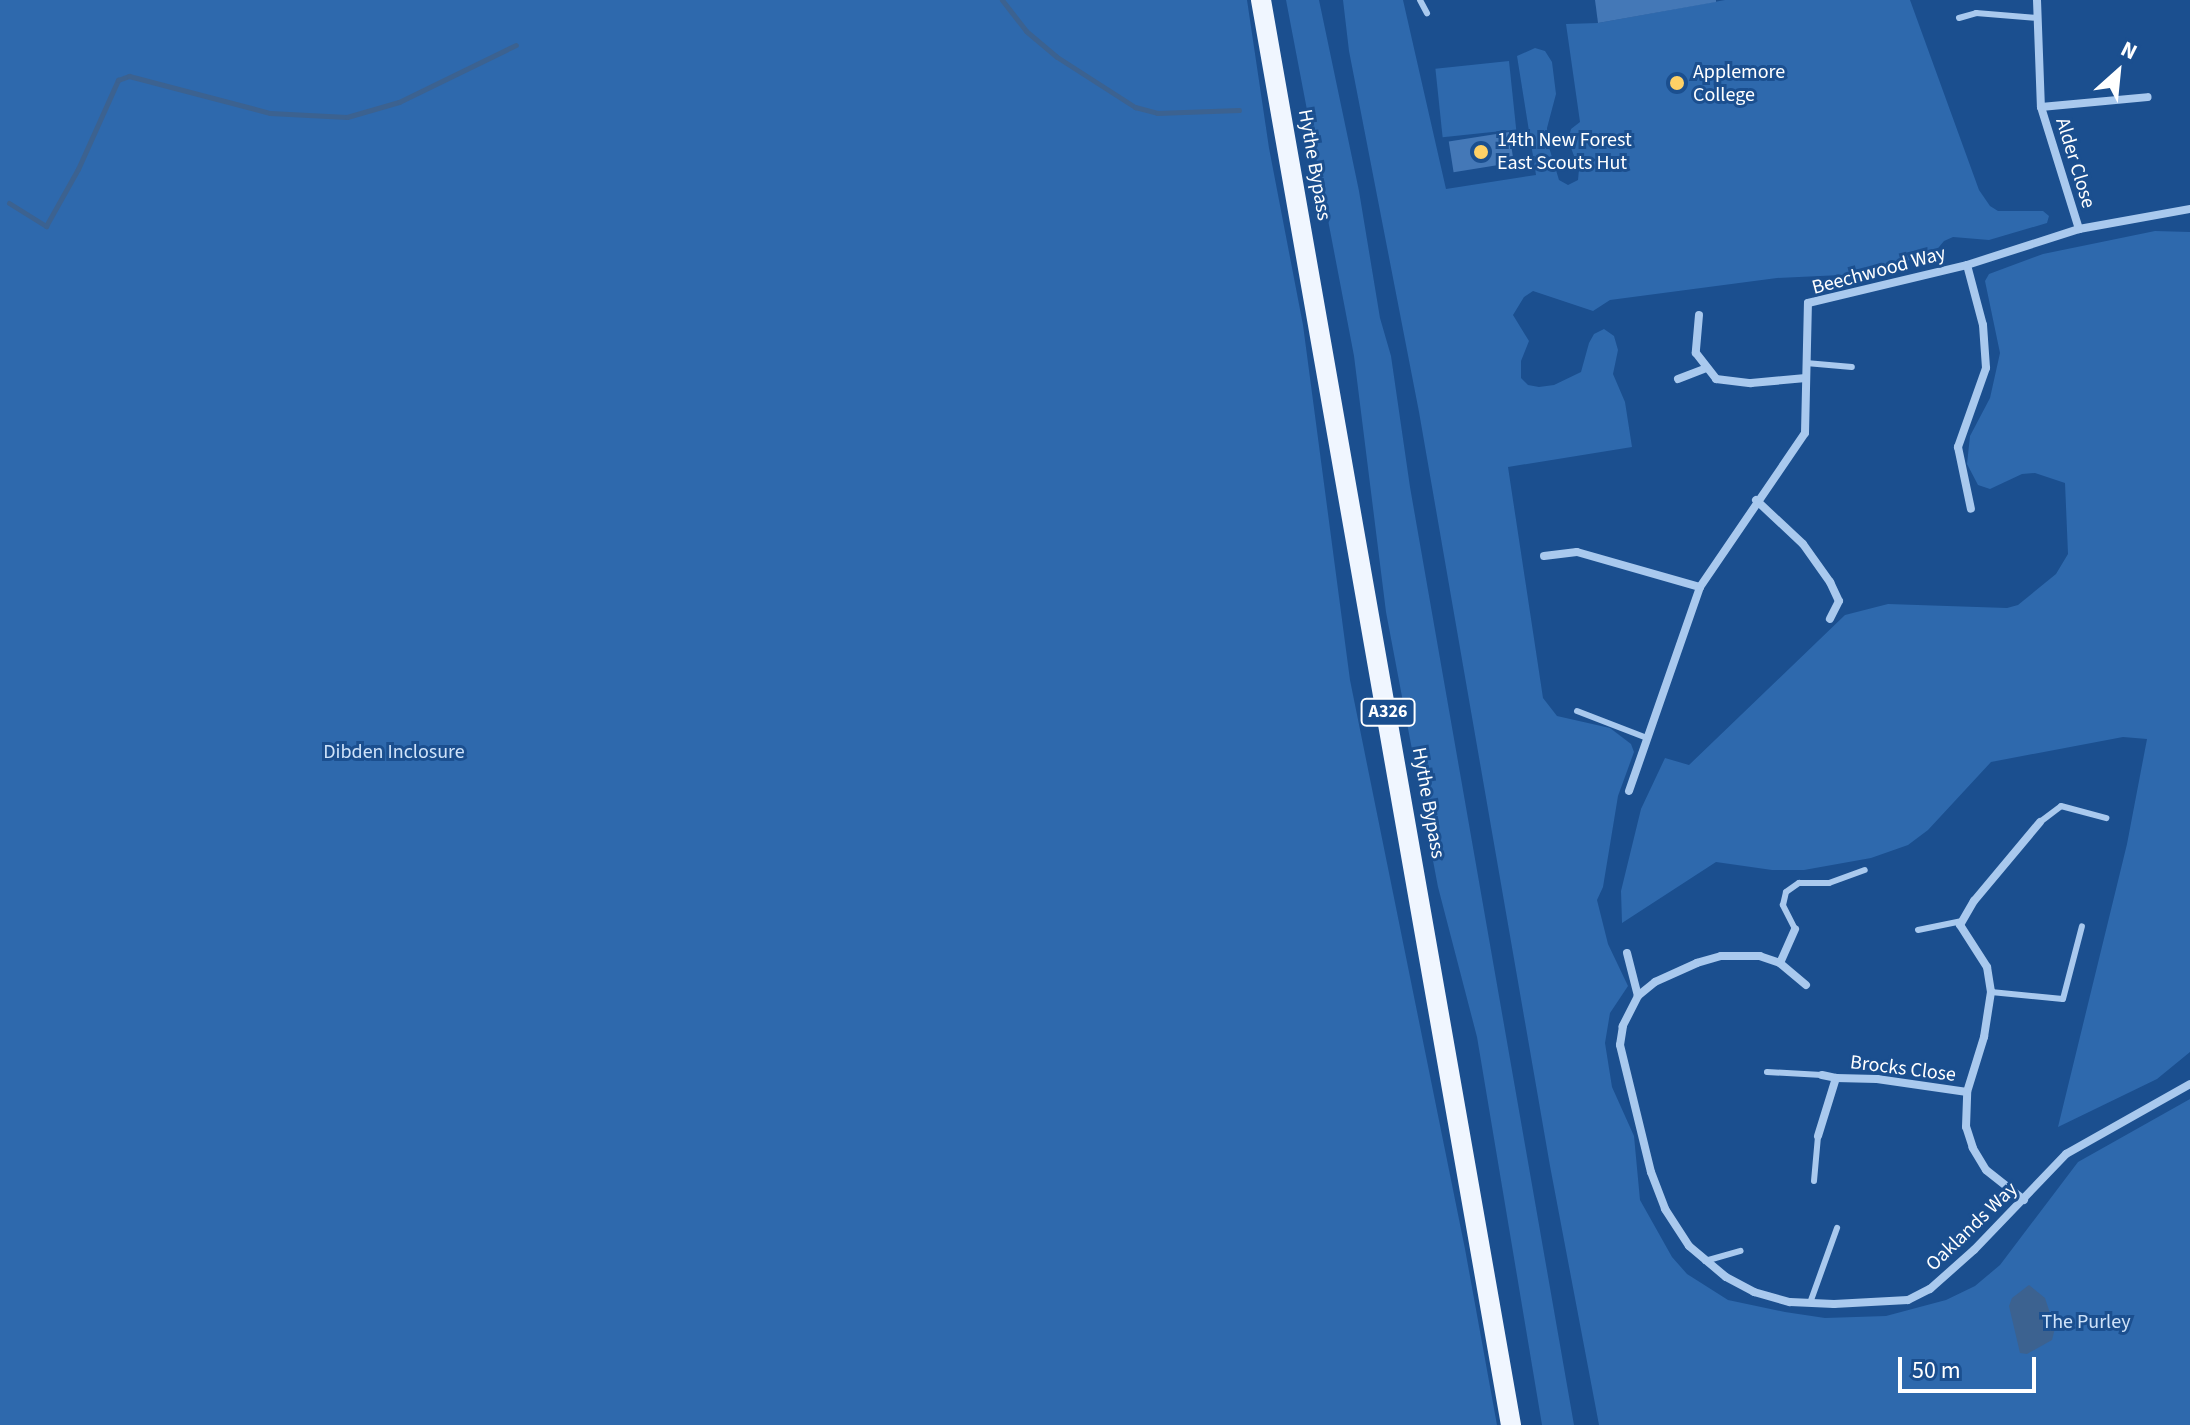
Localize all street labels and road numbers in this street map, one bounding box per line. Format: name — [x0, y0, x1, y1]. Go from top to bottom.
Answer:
street label: Hythe Bypass — [1292, 108, 1336, 222]
street label: Alder Close — [2050, 115, 2100, 211]
street label: Beechwood Way — [1809, 242, 1949, 300]
road number: A326 — [1360, 698, 1416, 726]
street label: Hythe Bypass — [1406, 746, 1450, 860]
street label: Brocks Close — [1849, 1051, 1957, 1087]
street label: Oaklands Way — [1921, 1177, 2023, 1277]

